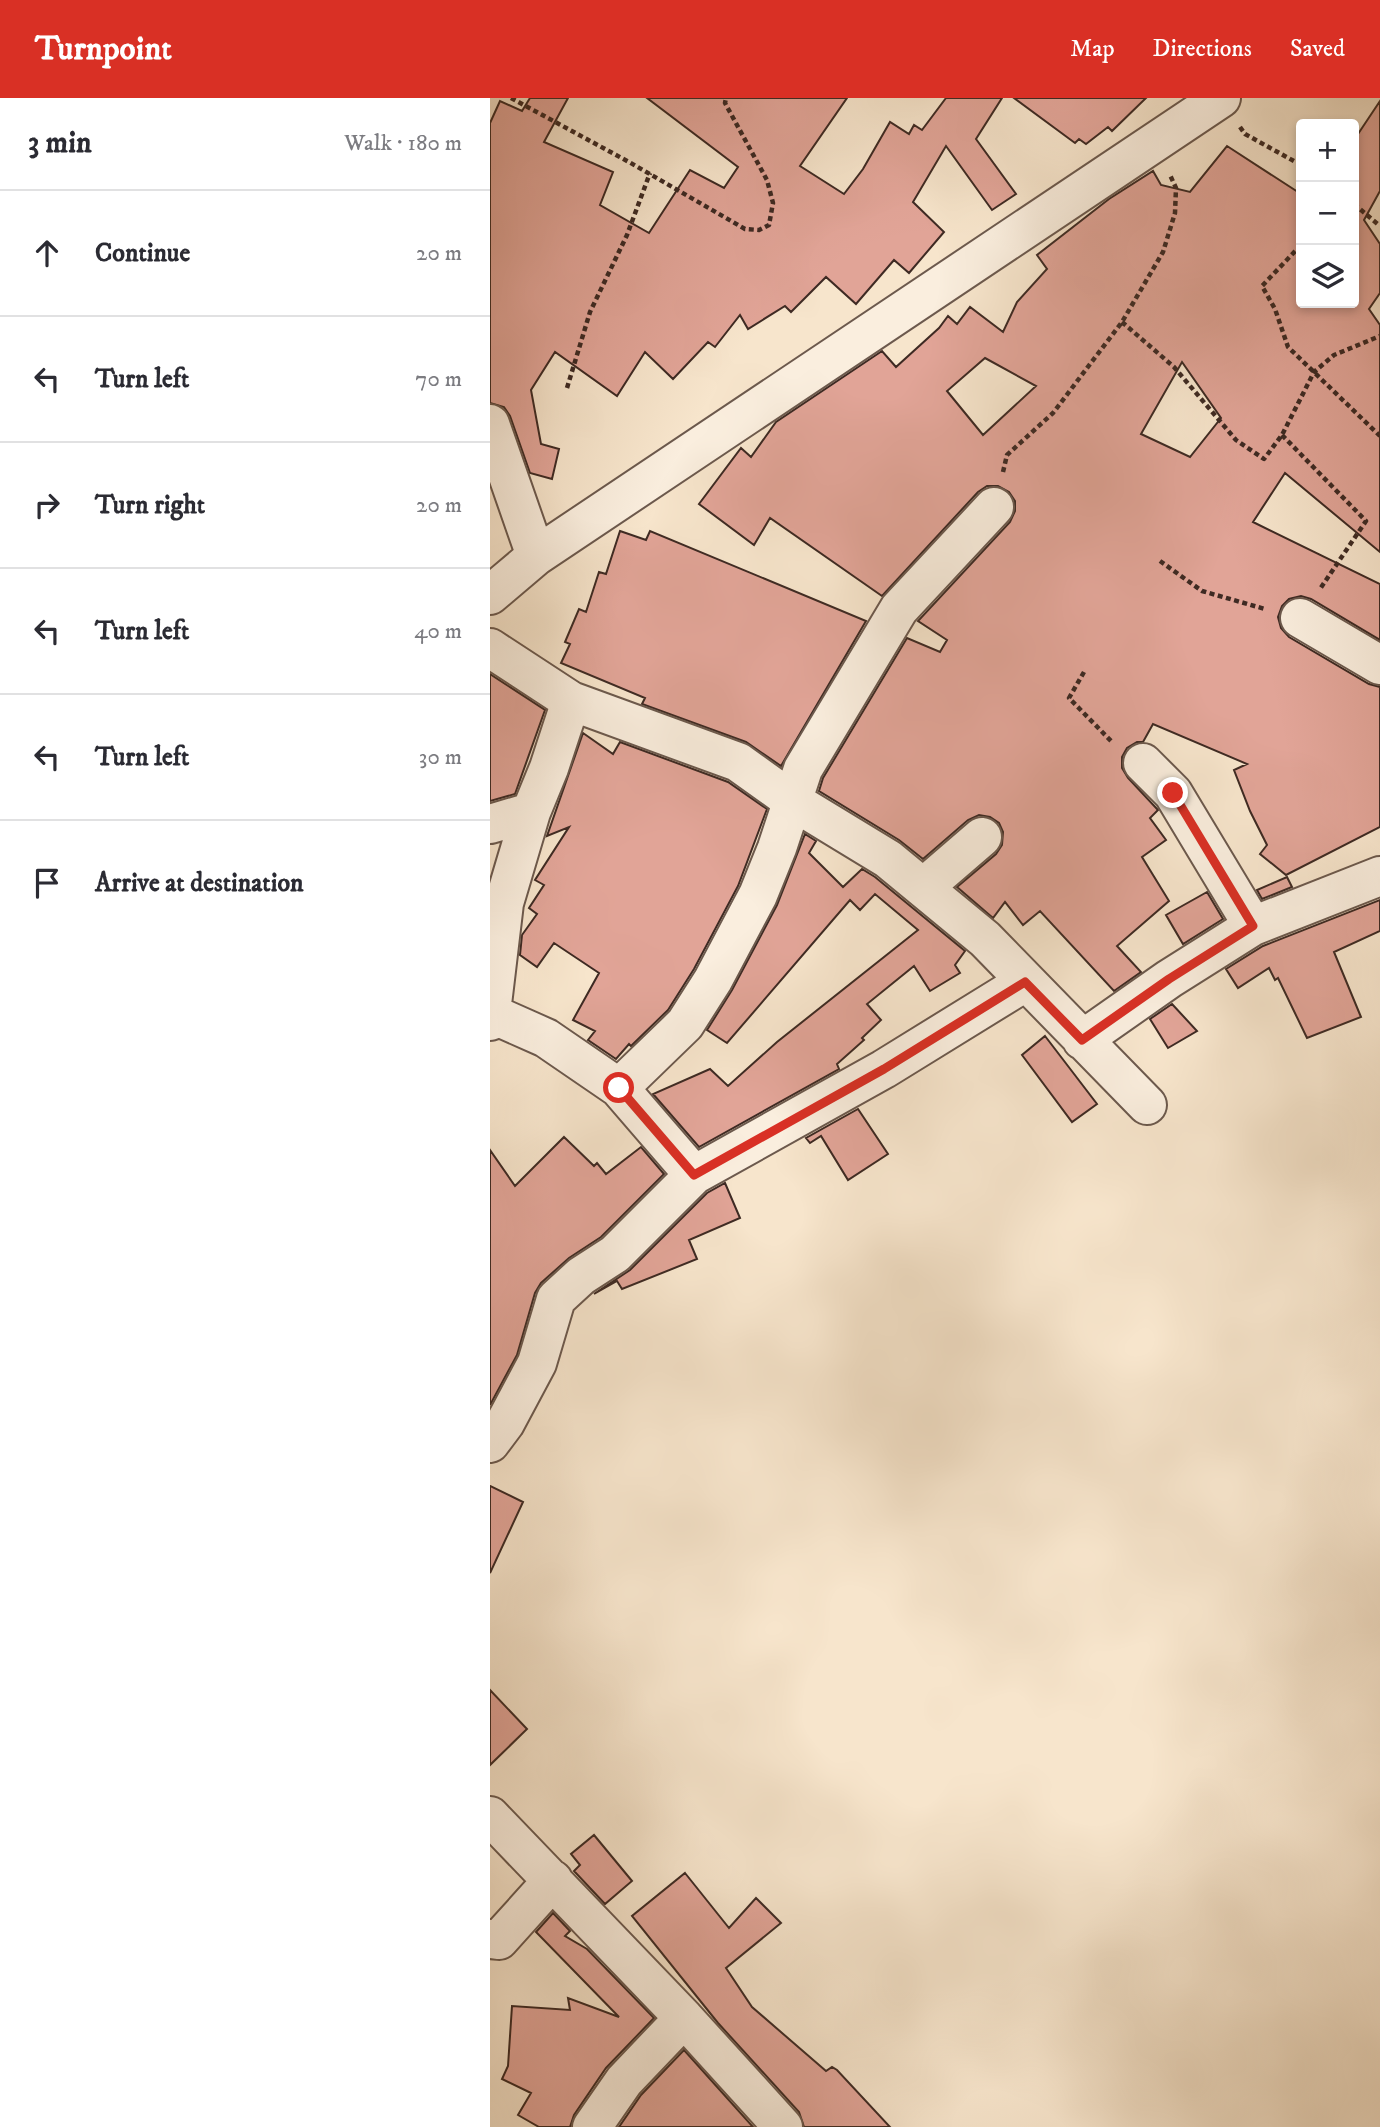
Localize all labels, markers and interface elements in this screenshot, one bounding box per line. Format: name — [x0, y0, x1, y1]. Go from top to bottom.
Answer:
text: Turnpoint — [35, 29, 172, 70]
text: Map — [1070, 34, 1115, 64]
text: Directions — [1153, 34, 1252, 64]
text: Saved — [1290, 34, 1345, 64]
map controls — [1296, 119, 1359, 308]
button: + — [1296, 119, 1359, 182]
text: 3 min — [28, 125, 92, 162]
text: Walk · 180 m — [344, 129, 462, 158]
button: − — [1296, 182, 1359, 245]
icon: ahead — [28, 234, 66, 272]
text: Continue — [95, 237, 190, 270]
text: 20 m — [416, 239, 462, 268]
button: layers — [1296, 245, 1359, 308]
icon: left — [28, 360, 66, 398]
text: Turn left — [95, 363, 189, 396]
text: 70 m — [415, 365, 462, 394]
icon: right — [28, 486, 66, 524]
text: Turn right — [95, 489, 205, 522]
text: 20 m — [416, 491, 462, 520]
icon: left — [28, 612, 66, 650]
text: Turn left — [95, 615, 189, 648]
text: 40 m — [414, 617, 462, 646]
icon: left — [28, 738, 66, 776]
text: Turn left — [95, 741, 189, 774]
text: 30 m — [419, 743, 462, 772]
route end — [1157, 777, 1188, 808]
icon: arrive — [28, 864, 66, 902]
text: Arrive at destination — [95, 867, 304, 900]
route start — [603, 1072, 634, 1103]

